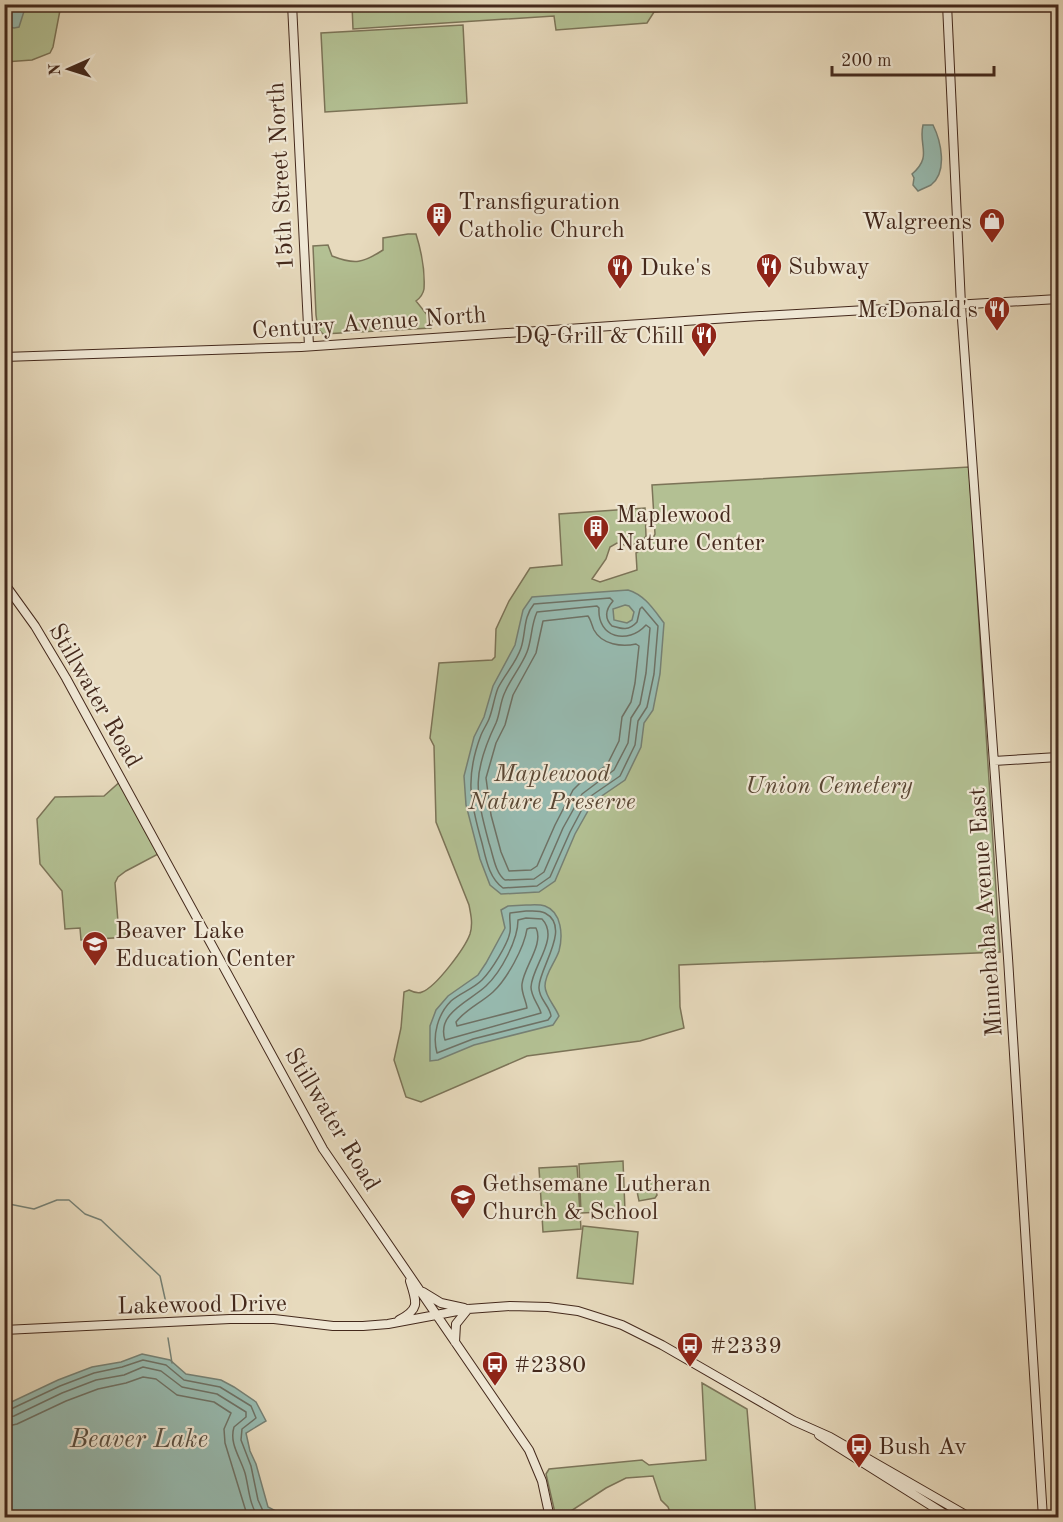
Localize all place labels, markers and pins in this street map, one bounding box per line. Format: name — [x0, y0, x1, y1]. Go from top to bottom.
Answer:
place label: Transfiguration Catholic Church — [458, 191, 625, 243]
building icon: Transfiguration Catholic Church — [424, 200, 454, 238]
shop icon: Walgreens — [977, 206, 1007, 244]
place label: Walgreens — [862, 211, 972, 235]
restaurant icon: Subway — [754, 251, 784, 289]
restaurant icon: Duke's — [605, 252, 635, 290]
place label: Subway — [788, 256, 870, 280]
place label: Duke's — [640, 257, 711, 281]
restaurant icon: McDonald's — [982, 294, 1012, 332]
place label: McDonald's — [857, 299, 978, 323]
restaurant icon: DQ Grill & Chill — [689, 320, 719, 358]
place label: DQ Grill & Chill — [514, 325, 684, 349]
place label: Maplewood Nature Center — [616, 504, 765, 556]
building icon: Maplewood Nature Center — [581, 513, 611, 551]
place label: Beaver Lake Education Center — [115, 920, 295, 972]
school or university icon: Beaver Lake Education Center — [80, 929, 110, 967]
place label: Gethsemane Lutheran Church & School — [482, 1173, 711, 1225]
school or university icon: Gethsemane Lutheran Church & School — [448, 1182, 478, 1220]
bus stop icon: #2339 — [675, 1330, 705, 1368]
place label: #2339 — [710, 1335, 782, 1359]
bus stop icon: #2380 — [480, 1349, 510, 1387]
place label: #2380 — [514, 1354, 586, 1378]
bus stop icon: Bush Av — [844, 1431, 874, 1469]
place label: Bush Av — [878, 1436, 967, 1460]

